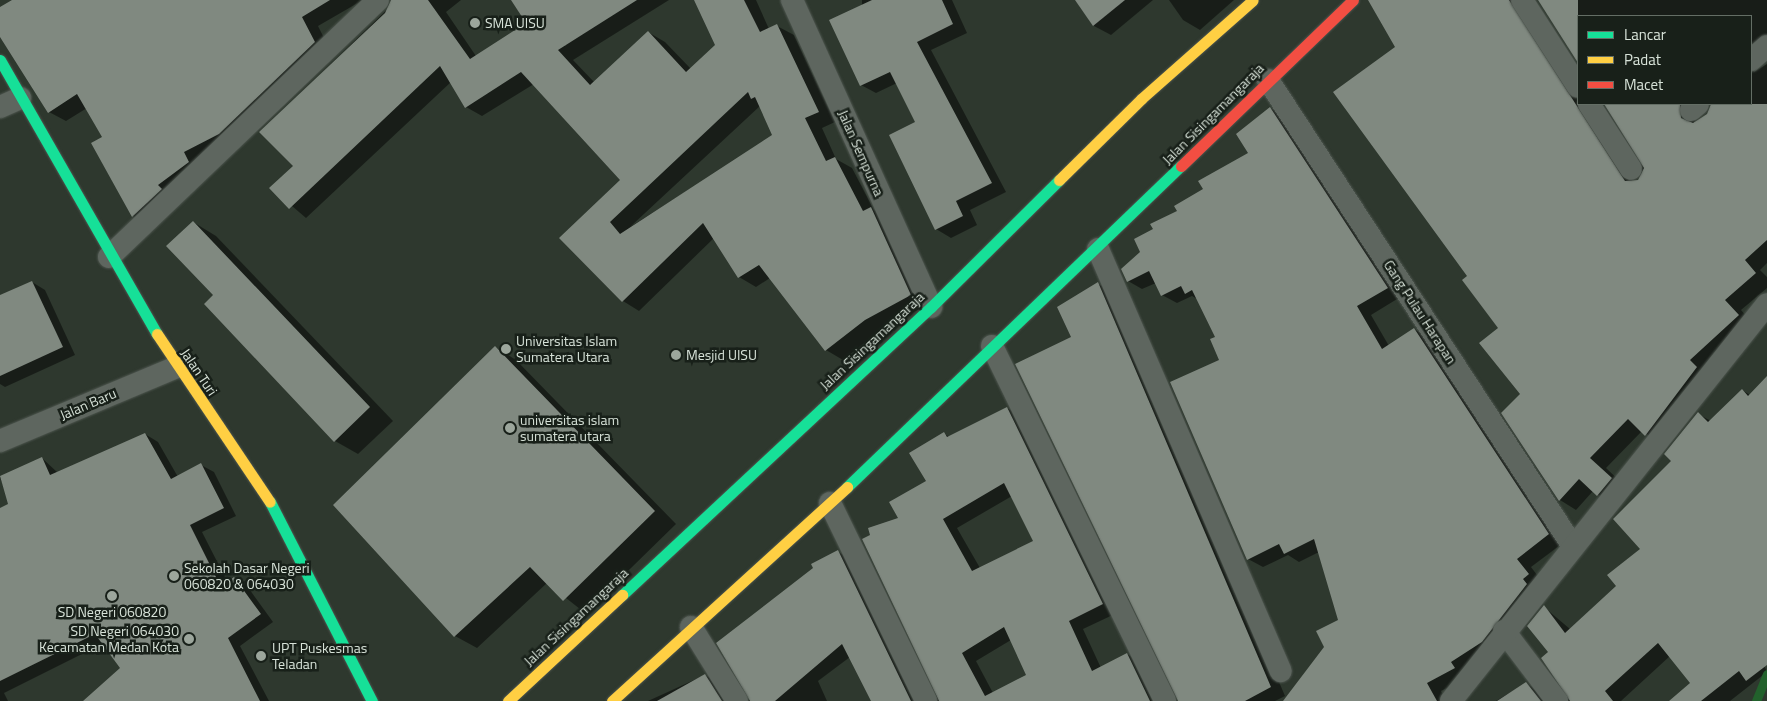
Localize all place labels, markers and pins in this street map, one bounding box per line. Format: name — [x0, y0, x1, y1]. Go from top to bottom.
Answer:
place label: SMA UISU — [485, 15, 545, 31]
marker: SMA UISU — [469, 17, 481, 29]
place label: Universitas Islam Sumatera Utara — [516, 333, 617, 366]
marker: Universitas Islam Sumatera Utara — [500, 343, 512, 355]
place label: Mesjid UISU — [686, 347, 757, 363]
marker: Mesjid UISU — [670, 349, 682, 361]
place label: universitas islam sumatera utara — [520, 412, 619, 444]
marker: universitas islam sumatera utara — [504, 422, 516, 434]
place label: Sekolah Dasar Negeri 060820 & 064030 — [184, 560, 310, 592]
marker: Sekolah Dasar Negeri 060820 & 064030 — [168, 570, 180, 582]
marker: SD Negeri 060820 — [106, 590, 118, 602]
place label: SD Negeri 060820 — [58, 604, 166, 620]
place label: SD Negeri 064030 Kecamatan Medan Kota — [39, 623, 179, 656]
marker: SD Negeri 064030 Kecamatan Medan Kota — [183, 633, 195, 645]
place label: UPT Puskesmas Teladan — [272, 640, 367, 672]
marker: UPT Puskesmas Teladan — [254, 649, 268, 663]

